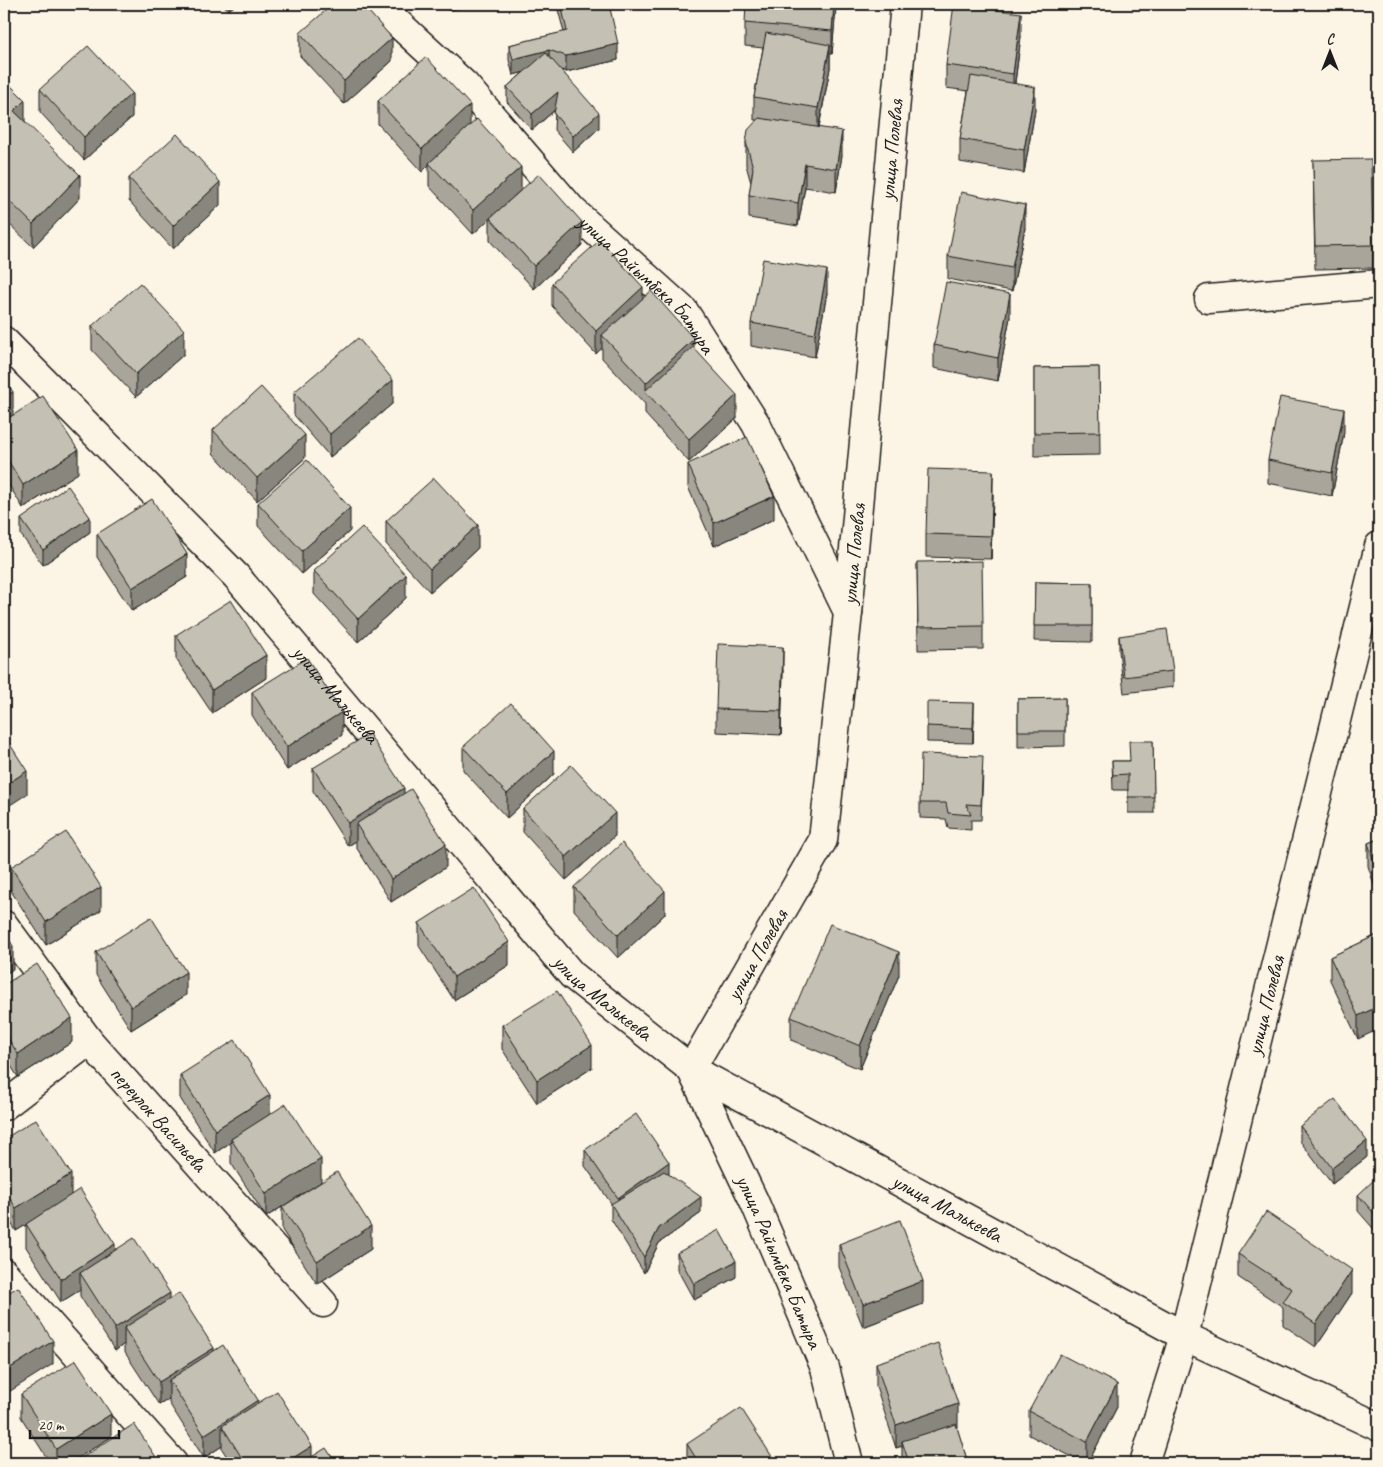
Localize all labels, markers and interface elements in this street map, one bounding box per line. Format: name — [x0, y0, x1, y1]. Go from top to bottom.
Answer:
north arrow — [1306, 28, 1356, 78]
text: С — [1327, 31, 1336, 48]
street label: улица Полевая — [874, 97, 909, 203]
street label: улица Райымбека Батыра — [571, 208, 722, 360]
street label: улица Полевая — [836, 501, 871, 608]
street label: улица Малькеева — [286, 638, 386, 750]
street label: улица Полевая — [719, 903, 794, 1007]
street label: улица Малькеева — [546, 948, 659, 1047]
street label: улица Полевая — [1240, 951, 1291, 1059]
street label: переулок Васильева — [104, 1060, 213, 1178]
street label: улица Малькеева — [886, 1167, 1008, 1249]
street label: улица Райымбека Батыра — [730, 1169, 829, 1354]
scale bar — [30, 1407, 119, 1439]
text: 20 m — [38, 1416, 65, 1435]

